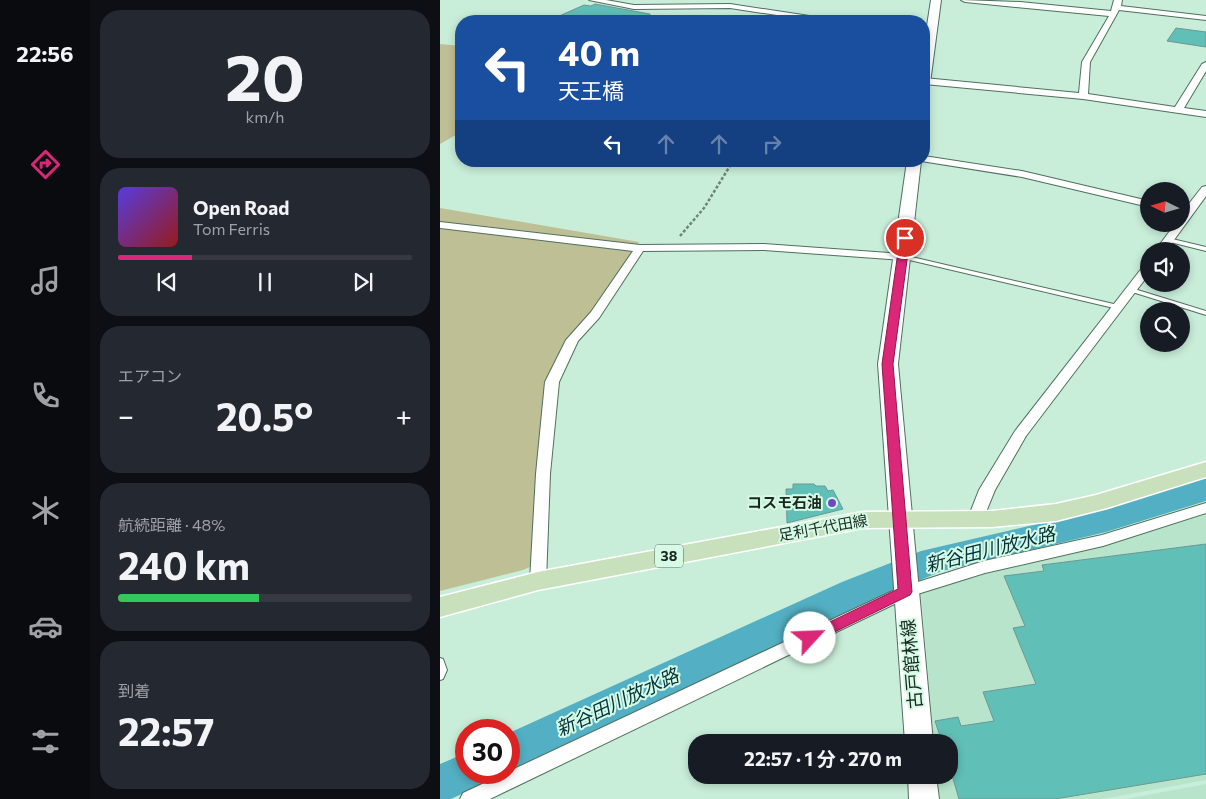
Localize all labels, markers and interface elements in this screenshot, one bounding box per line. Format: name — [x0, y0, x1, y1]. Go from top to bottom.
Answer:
text: 40 m — [558, 30, 640, 73]
text: 20 — [225, 35, 305, 114]
icon: left — [475, 35, 540, 100]
text: 22:56 — [16, 40, 74, 67]
text: 天王橋 — [558, 77, 624, 104]
text: km/h — [246, 107, 284, 126]
icon: left — [599, 130, 627, 158]
icon: ahead — [652, 130, 680, 158]
icon: ahead — [705, 130, 733, 158]
icon: right — [758, 130, 786, 158]
icon: directions — [28, 147, 63, 182]
north arrow — [1140, 182, 1190, 232]
map controls — [1140, 182, 1190, 352]
text: Open Road — [193, 196, 289, 219]
pin — [884, 217, 926, 259]
text: Tom Ferris — [193, 219, 270, 238]
icon: arrive — [891, 224, 919, 252]
button: sound — [1140, 242, 1190, 292]
icon: music — [28, 263, 63, 298]
icon: previous — [153, 268, 181, 296]
icon: pause — [251, 268, 279, 296]
icon: next — [349, 268, 377, 296]
button: search — [1140, 302, 1190, 352]
text: エアコン — [118, 366, 182, 385]
icon: phone — [28, 378, 63, 413]
text: 20.5° — [216, 392, 313, 439]
text: − — [118, 398, 134, 432]
text: + — [396, 398, 412, 432]
icon: climate — [28, 493, 63, 528]
place label: コスモ石油 — [747, 493, 822, 511]
marker: コスモ石油 — [826, 497, 838, 509]
street label: 足利千代田線 — [777, 510, 869, 544]
text: 航続距離 · 48% — [118, 515, 225, 534]
water label: 新谷田川放水路 — [923, 521, 1059, 576]
text: 240 km — [118, 541, 250, 588]
road number: 38 — [655, 544, 683, 568]
icon: car — [28, 609, 63, 644]
position arrow — [783, 611, 835, 663]
street label: 古戸館林線 — [896, 618, 926, 710]
water label: 新谷田川放水路 — [552, 662, 684, 740]
text: 到着 — [118, 681, 150, 700]
text: 22:57 — [118, 707, 214, 754]
speed limit sign: 30 — [455, 719, 520, 784]
icon: filters — [28, 724, 63, 759]
text: 22:57 · 1 分 · 270 m — [744, 747, 902, 770]

